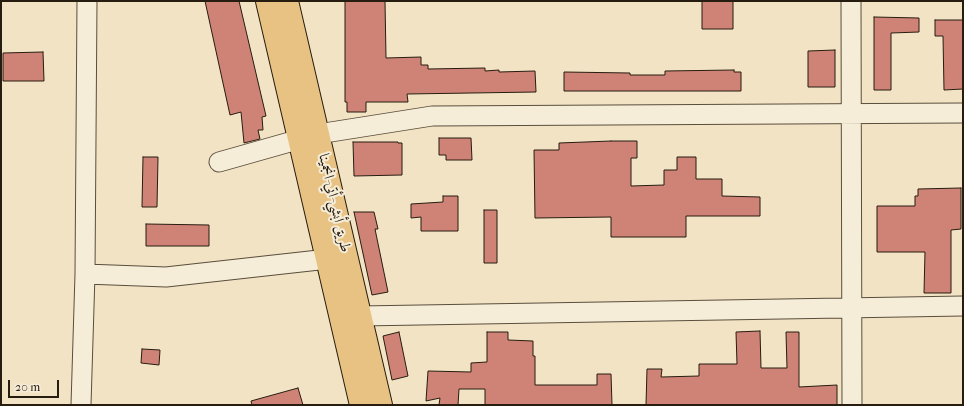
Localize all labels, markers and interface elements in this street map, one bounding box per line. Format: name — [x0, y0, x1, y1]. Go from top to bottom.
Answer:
street label: طريق أبشي-أتي-انجمينا — [314, 152, 354, 254]
scale bar — [10, 372, 61, 398]
text: 20 m — [15, 380, 40, 394]

